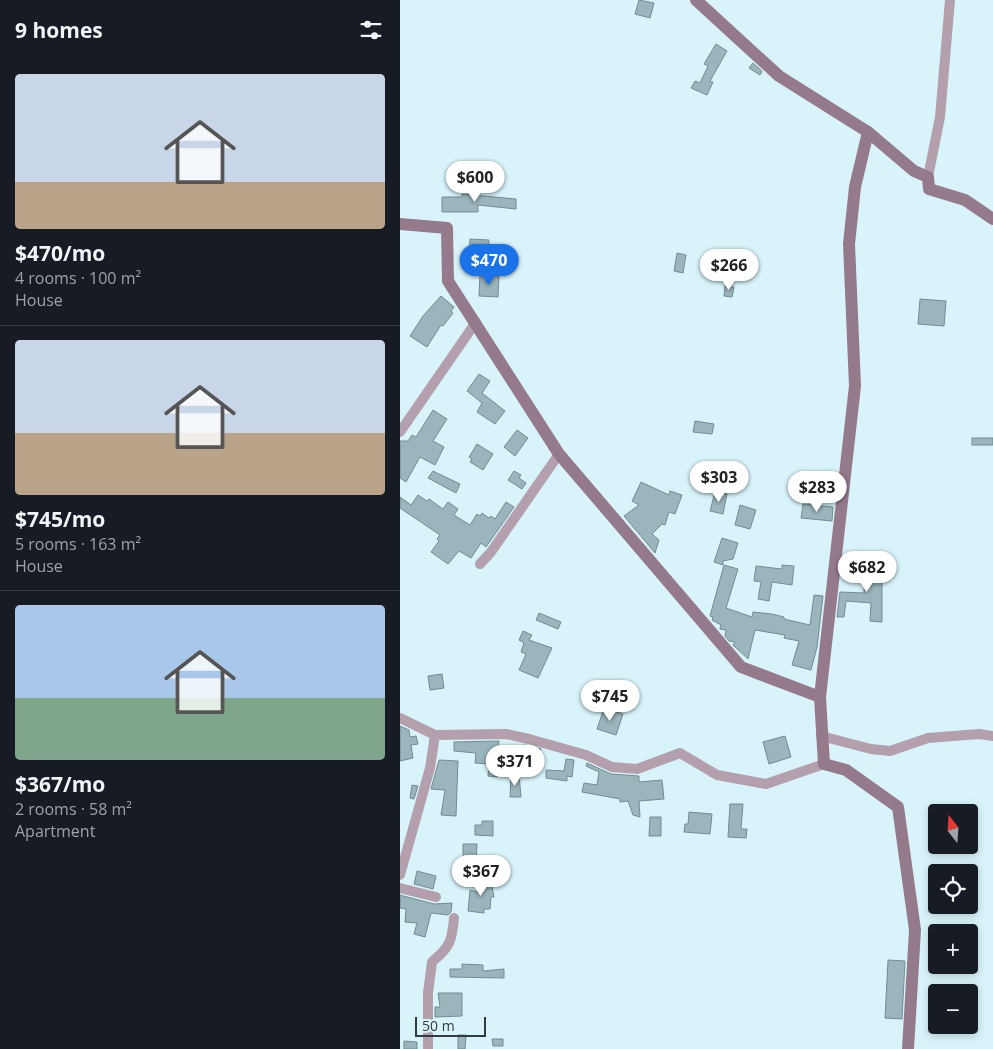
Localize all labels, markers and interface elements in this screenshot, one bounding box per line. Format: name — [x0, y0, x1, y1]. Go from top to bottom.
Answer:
text: 9 homes — [15, 16, 103, 44]
icon: filters — [357, 16, 385, 44]
icon: home — [155, 107, 245, 197]
pin: $600 — [445, 160, 505, 203]
text: $600 — [457, 166, 493, 188]
text: $470/mo — [15, 239, 105, 267]
pin: $470 — [459, 244, 519, 286]
pin: $266 — [699, 248, 759, 291]
text: $470 — [471, 249, 507, 271]
text: $266 — [711, 254, 747, 276]
text: 4 rooms · 100 m² — [15, 267, 141, 289]
text: House — [15, 289, 63, 311]
icon: home — [155, 372, 245, 462]
pin: $303 — [689, 460, 749, 503]
text: $303 — [701, 466, 737, 488]
pin: $283 — [787, 470, 847, 513]
text: $283 — [799, 476, 835, 498]
text: $745/mo — [15, 505, 105, 533]
text: 5 rooms · 163 m² — [15, 533, 141, 555]
pin: $682 — [837, 550, 897, 593]
text: House — [15, 555, 63, 577]
text: $682 — [849, 556, 885, 578]
icon: home — [155, 637, 245, 727]
pin: $745 — [580, 680, 640, 722]
text: $745 — [592, 685, 628, 707]
pin: $371 — [485, 744, 545, 787]
text: $371 — [497, 750, 533, 772]
text: $367/mo — [15, 770, 105, 798]
text: 2 rooms · 58 m² — [15, 798, 132, 820]
north arrow — [928, 804, 978, 854]
map controls — [928, 804, 978, 1034]
text: Apartment — [15, 820, 95, 842]
pin: $367 — [451, 854, 511, 897]
text: $367 — [463, 860, 499, 882]
button: locate — [928, 864, 978, 914]
button: + — [928, 924, 978, 974]
button: − — [928, 984, 978, 1034]
scale bar — [415, 1014, 486, 1037]
text: 50 m — [422, 1016, 455, 1035]

